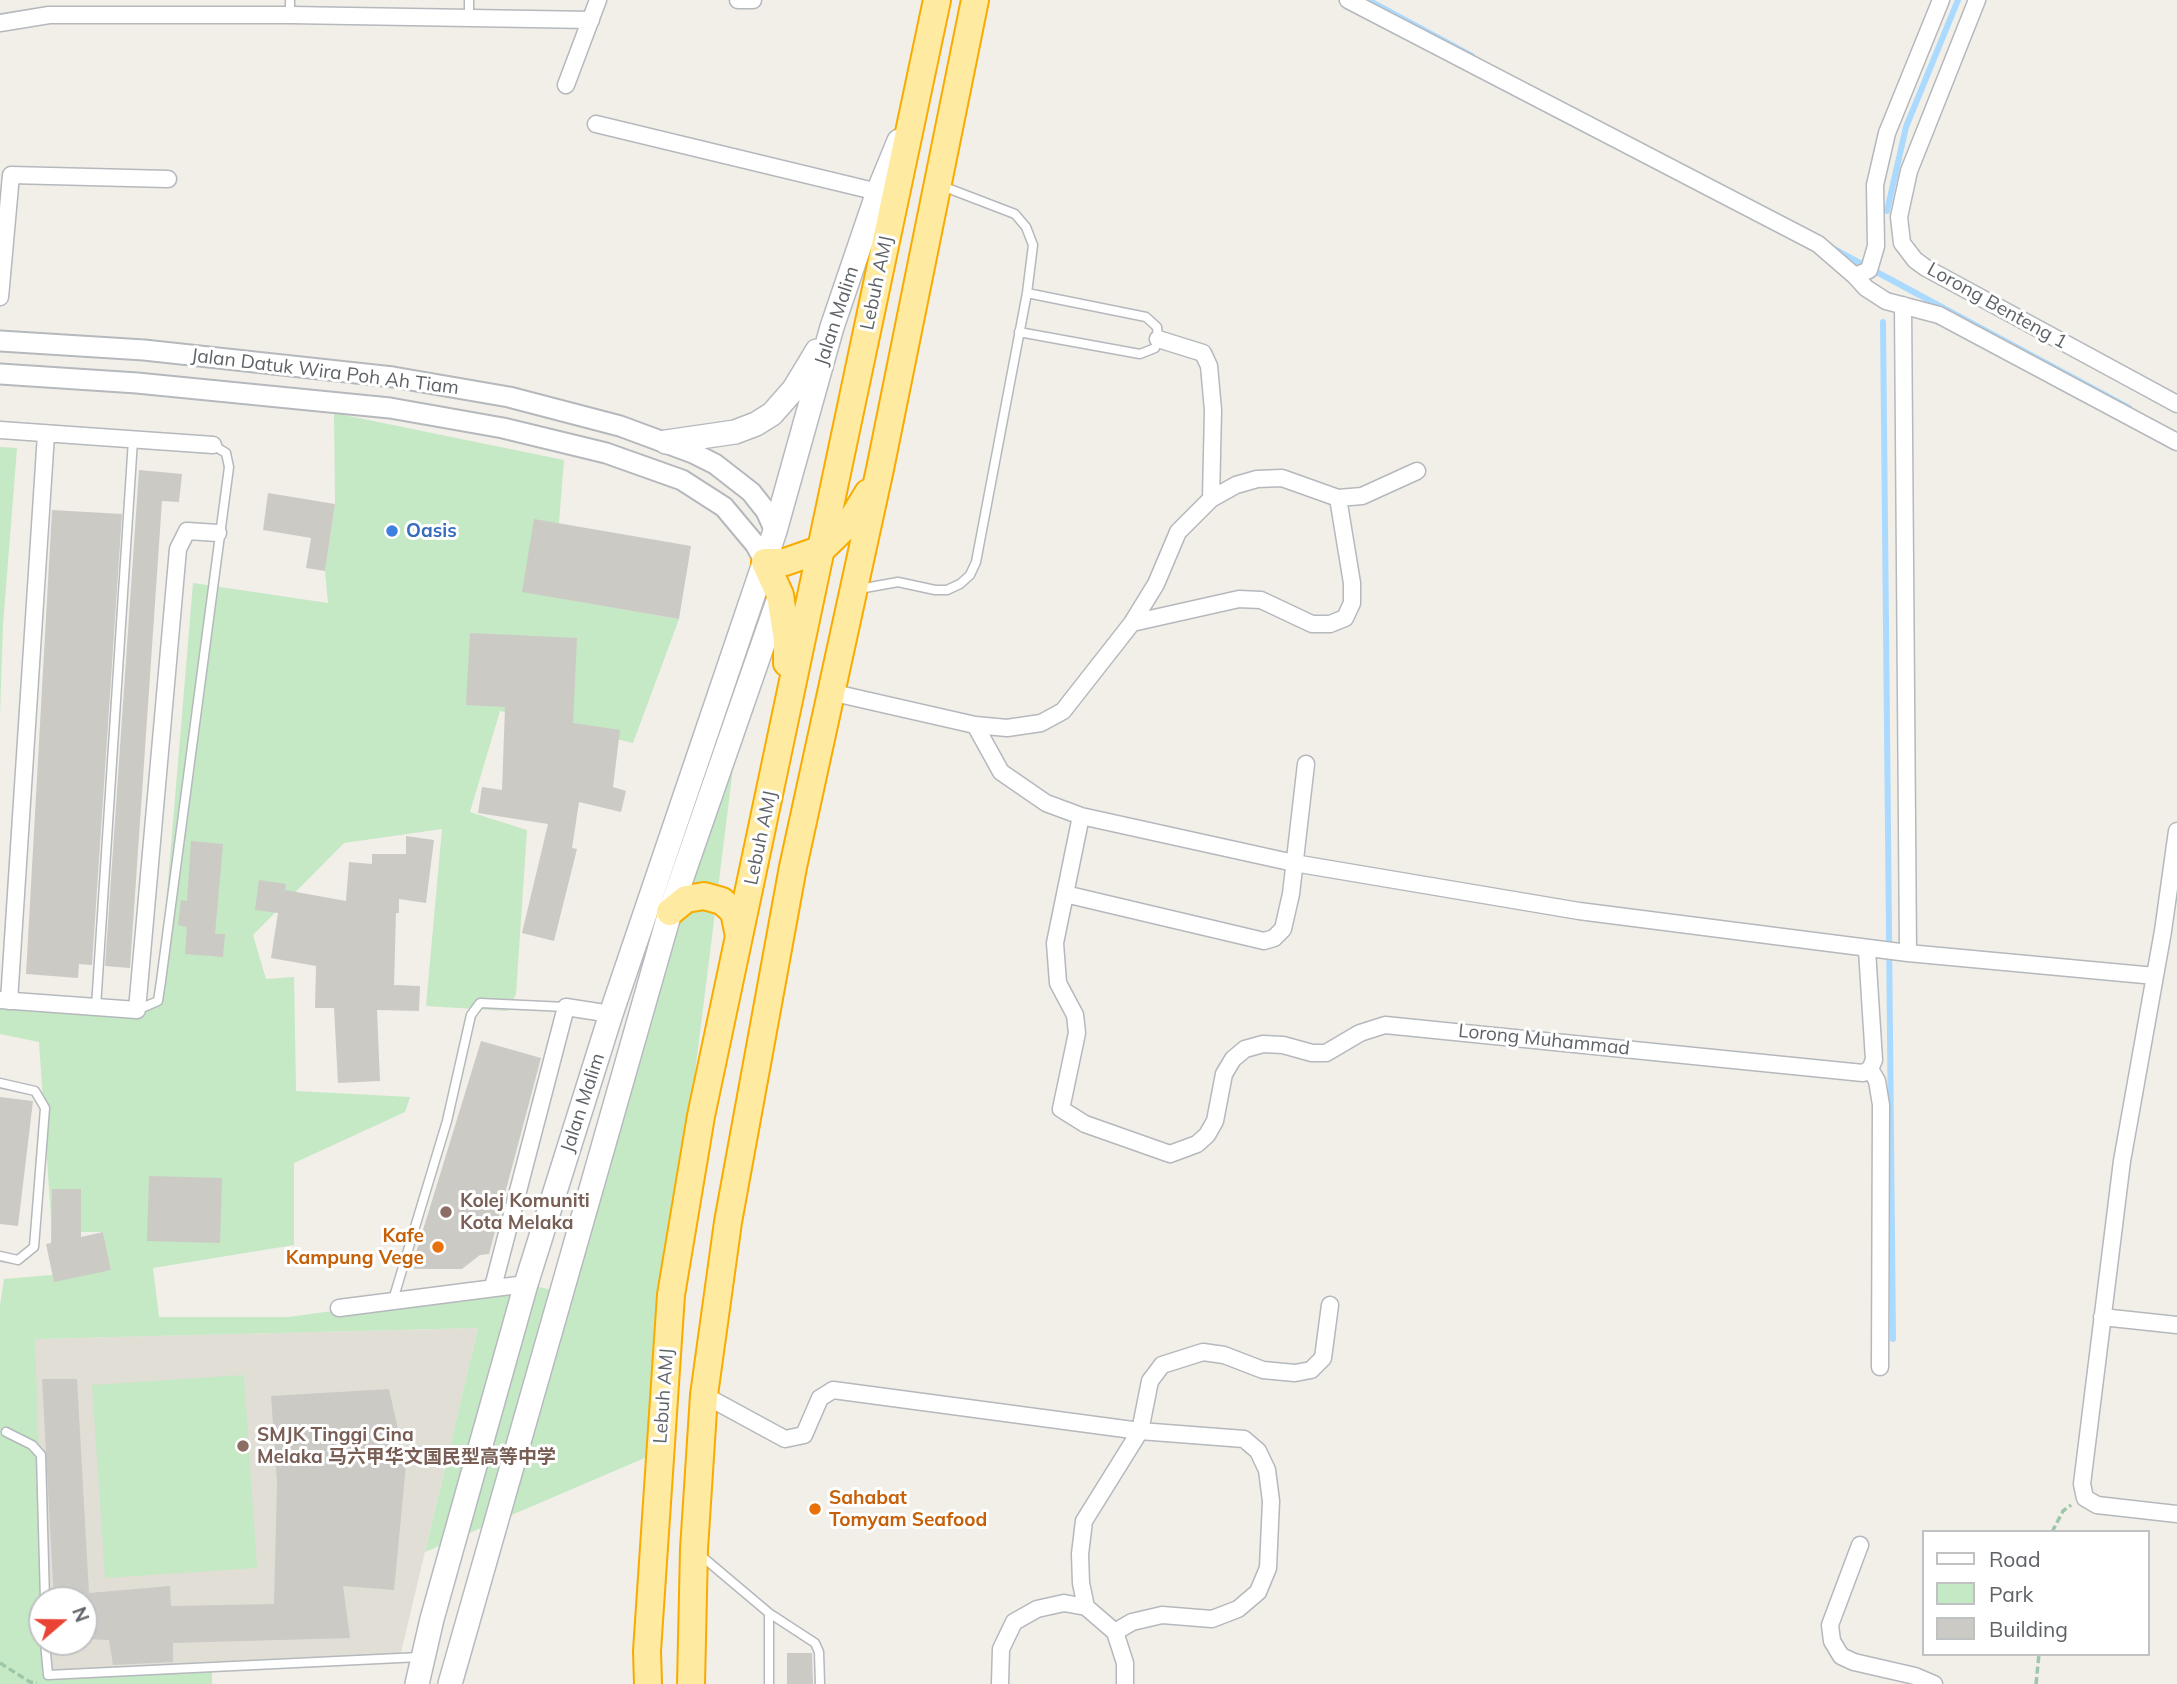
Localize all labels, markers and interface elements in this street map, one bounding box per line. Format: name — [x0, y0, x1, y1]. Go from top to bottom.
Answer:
street label: Lebuh AMJ — [856, 234, 898, 332]
street label: Lorong Benteng 1 — [1923, 258, 2071, 354]
street label: Jalan Malim — [810, 263, 864, 369]
street label: Jalan Datuk Wira Poh Ah Tiam — [190, 344, 460, 400]
place label: Oasis — [406, 520, 457, 542]
marker: Oasis — [384, 523, 400, 539]
street label: Lebuh AMJ — [740, 789, 782, 887]
street label: Lorong Muhammad — [1457, 1020, 1631, 1060]
street label: Jalan Malim — [556, 1050, 610, 1156]
place label: Kolej Komuniti Kota Melaka — [460, 1190, 590, 1234]
marker: Kolej Komuniti Kota Melaka — [438, 1204, 454, 1220]
place label: Kafe Kampung Vege — [286, 1225, 424, 1269]
marker: Kafe Kampung Vege — [430, 1239, 446, 1255]
street label: Lebuh AMJ — [649, 1348, 679, 1444]
place label: SMJK Tinggi Cina Melaka 马六甲华文国民型高等中学 — [257, 1424, 556, 1468]
marker: SMJK Tinggi Cina Melaka 马六甲华文国民型高等中学 — [235, 1438, 251, 1454]
place label: Sahabat Tomyam Seafood — [829, 1487, 987, 1531]
marker: Sahabat Tomyam Seafood — [807, 1501, 823, 1517]
legend — [1922, 1530, 2149, 1656]
text: Road — [1989, 1546, 2040, 1572]
text: Park — [1989, 1581, 2033, 1607]
north arrow — [28, 1586, 98, 1656]
text: N — [67, 1604, 95, 1625]
text: Building — [1989, 1616, 2068, 1642]

